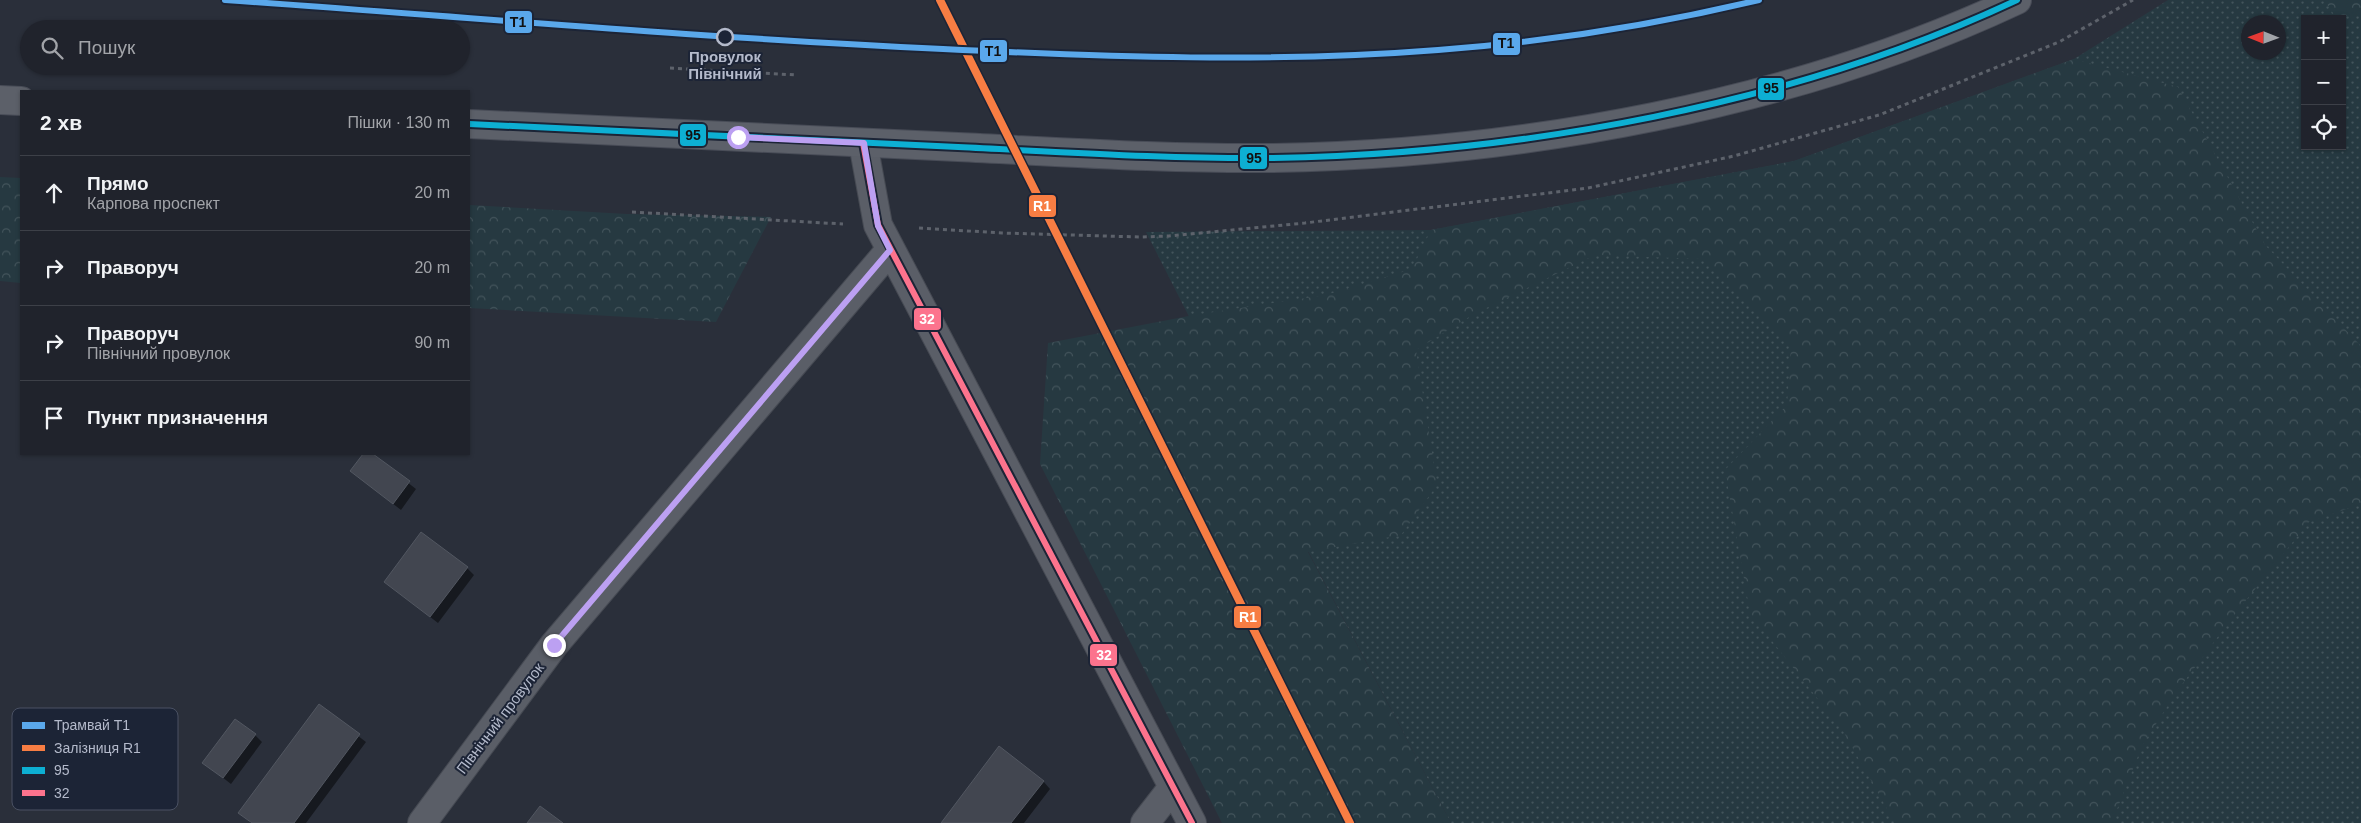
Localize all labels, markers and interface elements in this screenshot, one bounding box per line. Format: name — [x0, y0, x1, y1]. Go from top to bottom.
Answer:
line badge: T1 — [504, 10, 533, 34]
text: T1 — [510, 14, 526, 30]
north arrow — [2241, 15, 2286, 60]
map controls — [2301, 15, 2346, 150]
button: + — [2301, 15, 2346, 60]
search box — [20, 20, 470, 75]
marker: Провулок Північний — [716, 28, 734, 46]
line badge: T1 — [1492, 32, 1521, 56]
icon: search — [38, 34, 66, 62]
text: T1 — [1498, 35, 1514, 51]
text: Пошук — [78, 37, 135, 58]
line badge: T1 — [979, 39, 1008, 63]
text: T1 — [985, 43, 1001, 59]
place label: Провулок Північний — [688, 48, 762, 82]
button: − — [2301, 60, 2346, 105]
line badge: 95 — [1757, 77, 1785, 101]
text: 95 — [1763, 80, 1779, 96]
button: locate — [2301, 105, 2346, 150]
text: 2 хв — [40, 111, 82, 134]
text: Пішки · 130 m — [347, 114, 450, 131]
line badge: 95 — [679, 123, 707, 147]
route start — [727, 126, 750, 149]
text: 95 — [685, 127, 701, 143]
line badge: 95 — [1239, 146, 1268, 170]
text: 95 — [1246, 150, 1262, 166]
text: Прямо — [87, 173, 149, 194]
icon: ahead — [40, 179, 68, 207]
text: 20 m — [414, 184, 450, 201]
line badge: R1 — [1028, 194, 1057, 218]
text: Карпова проспект — [87, 195, 220, 212]
text: R1 — [1033, 198, 1051, 214]
icon: right — [40, 254, 68, 282]
text: Праворуч — [87, 257, 179, 278]
text: 20 m — [414, 259, 450, 276]
line badge: 32 — [913, 307, 942, 331]
text: 32 — [919, 311, 935, 327]
text: Праворуч — [87, 323, 179, 344]
icon: right — [40, 329, 68, 357]
text: 90 m — [414, 334, 450, 351]
text: Північний провулок — [87, 345, 230, 362]
icon: arrive — [40, 404, 68, 432]
text: Пункт призначення — [87, 407, 268, 428]
line badge: R1 — [1233, 605, 1262, 629]
text: R1 — [1239, 609, 1257, 625]
route end — [543, 634, 566, 657]
line badge: 32 — [1089, 643, 1118, 667]
text: 32 — [1096, 647, 1112, 663]
street label: Північний провулок — [453, 659, 547, 777]
legend — [12, 708, 178, 810]
text: Трамвай T1 — [54, 717, 130, 733]
text: Залізниця R1 — [54, 740, 141, 756]
text: 95 — [54, 762, 70, 778]
text: 32 — [54, 785, 70, 801]

